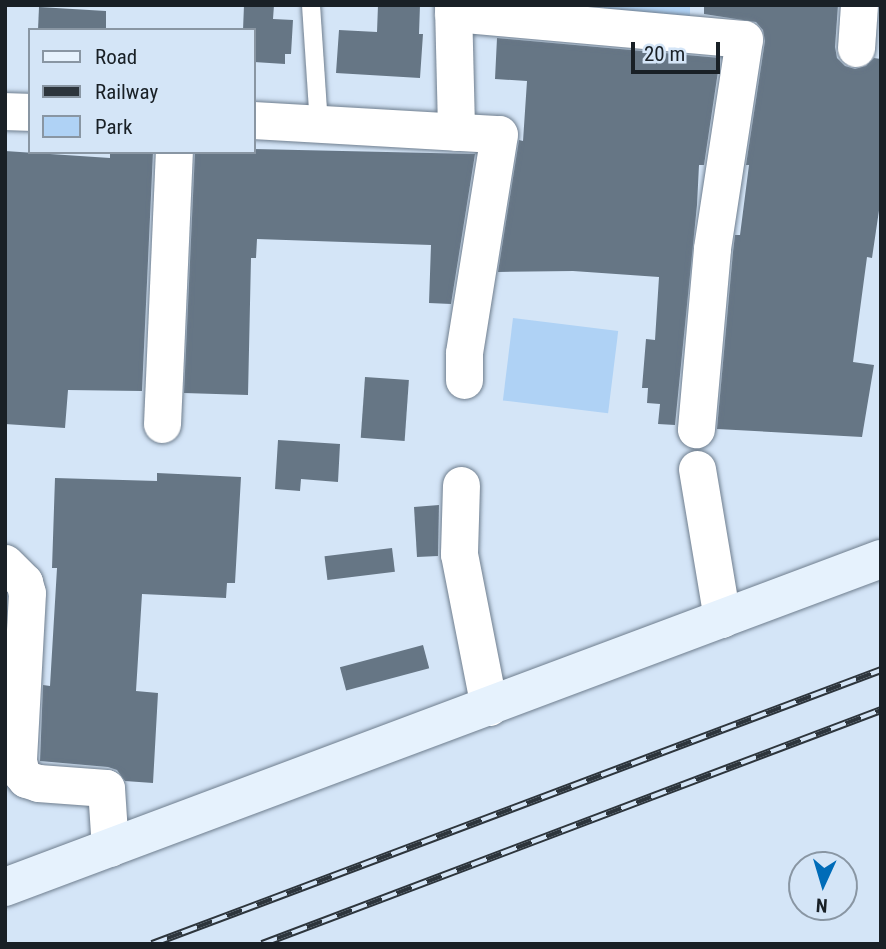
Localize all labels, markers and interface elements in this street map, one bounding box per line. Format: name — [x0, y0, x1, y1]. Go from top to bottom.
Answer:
legend — [28, 28, 256, 154]
scale bar — [634, 28, 723, 72]
text: 20 m — [644, 42, 685, 66]
text: Road — [95, 45, 137, 69]
text: Railway — [95, 80, 158, 104]
text: Park — [95, 115, 132, 139]
north arrow — [788, 851, 858, 921]
text: N — [815, 894, 828, 917]

